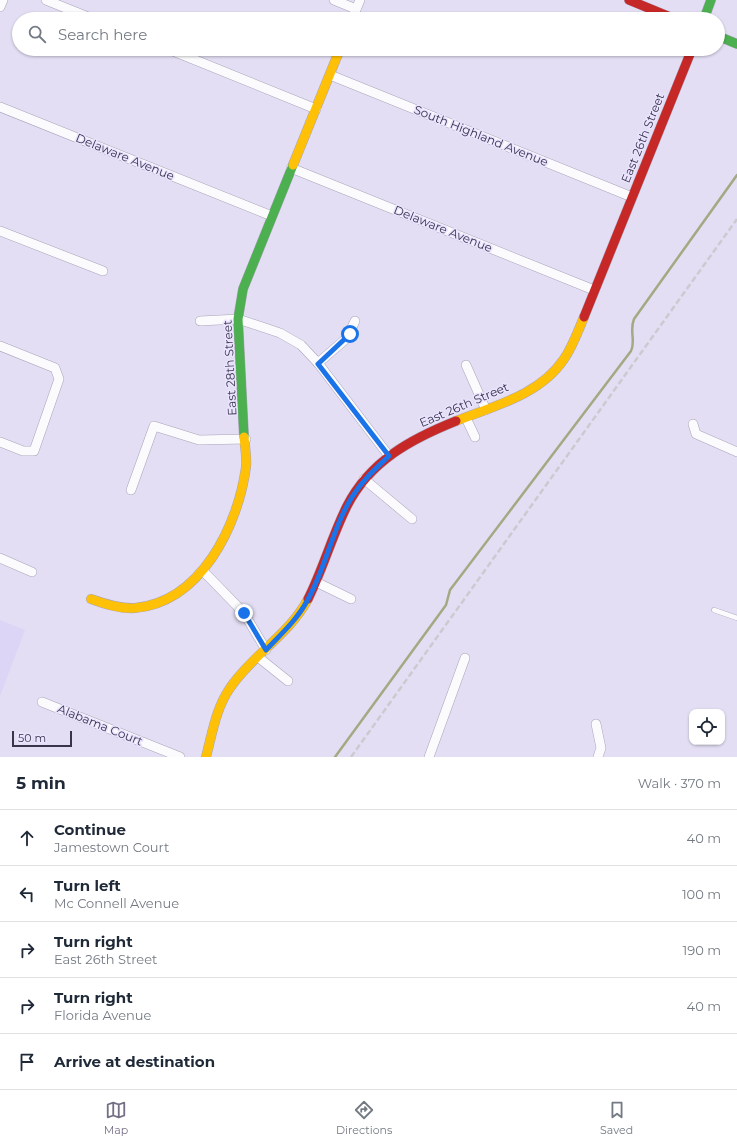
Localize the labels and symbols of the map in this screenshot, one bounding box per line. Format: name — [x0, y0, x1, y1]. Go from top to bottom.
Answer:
street label: East 26th Street — [618, 91, 667, 185]
street label: South Highland Avenue — [412, 102, 550, 169]
street label: Delaware Avenue — [74, 130, 177, 183]
street label: Delaware Avenue — [392, 202, 495, 255]
street label: East 28th Street — [219, 320, 239, 416]
route start — [341, 325, 359, 343]
street label: East 26th Street — [417, 379, 511, 430]
route end — [235, 604, 253, 622]
street label: Alabama Court — [55, 701, 145, 749]
scale bar — [12, 729, 72, 748]

